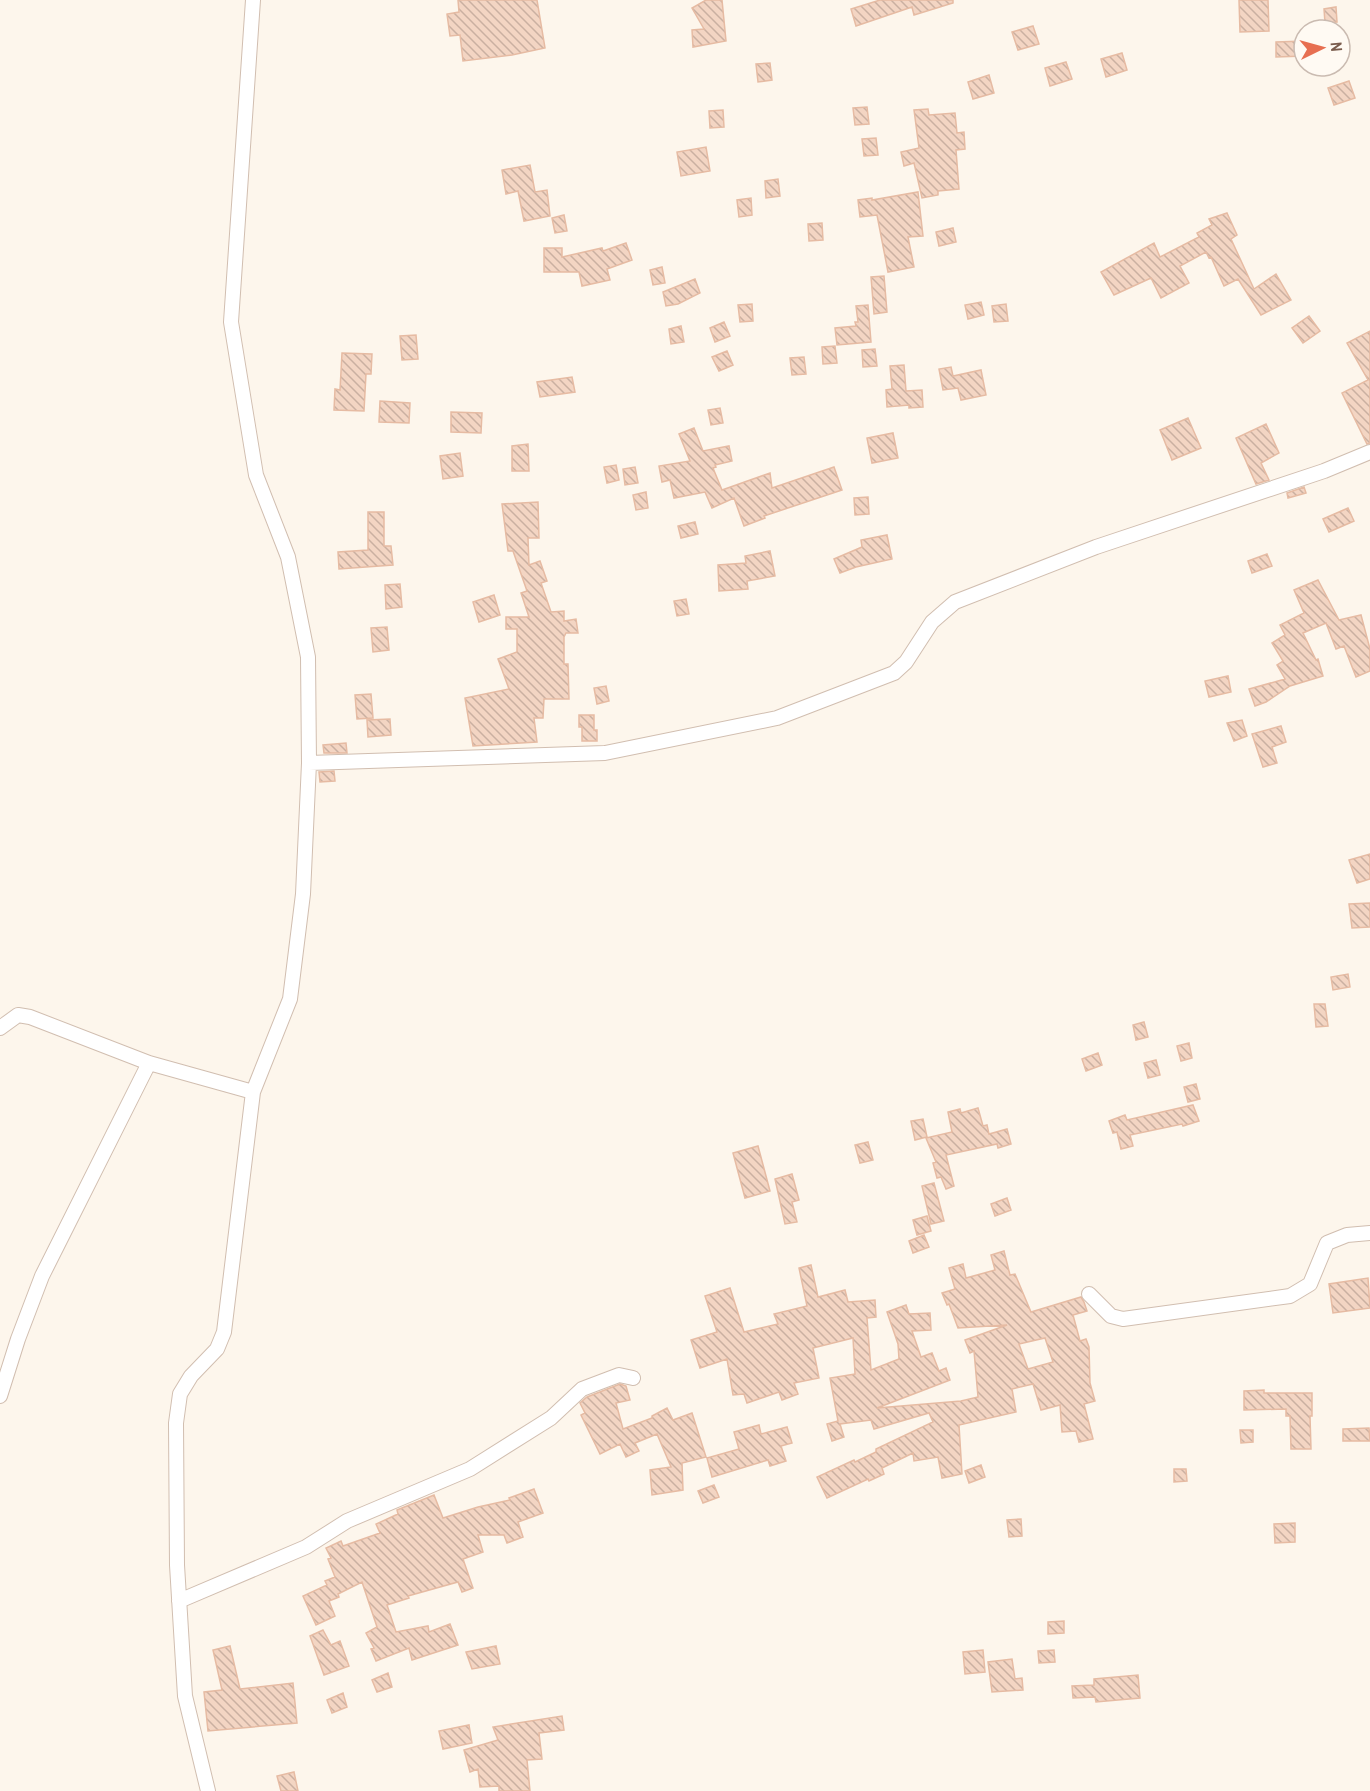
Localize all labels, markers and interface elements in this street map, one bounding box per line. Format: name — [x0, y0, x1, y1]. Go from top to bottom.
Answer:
north arrow — [1292, 18, 1352, 78]
text: N — [1326, 41, 1348, 52]

